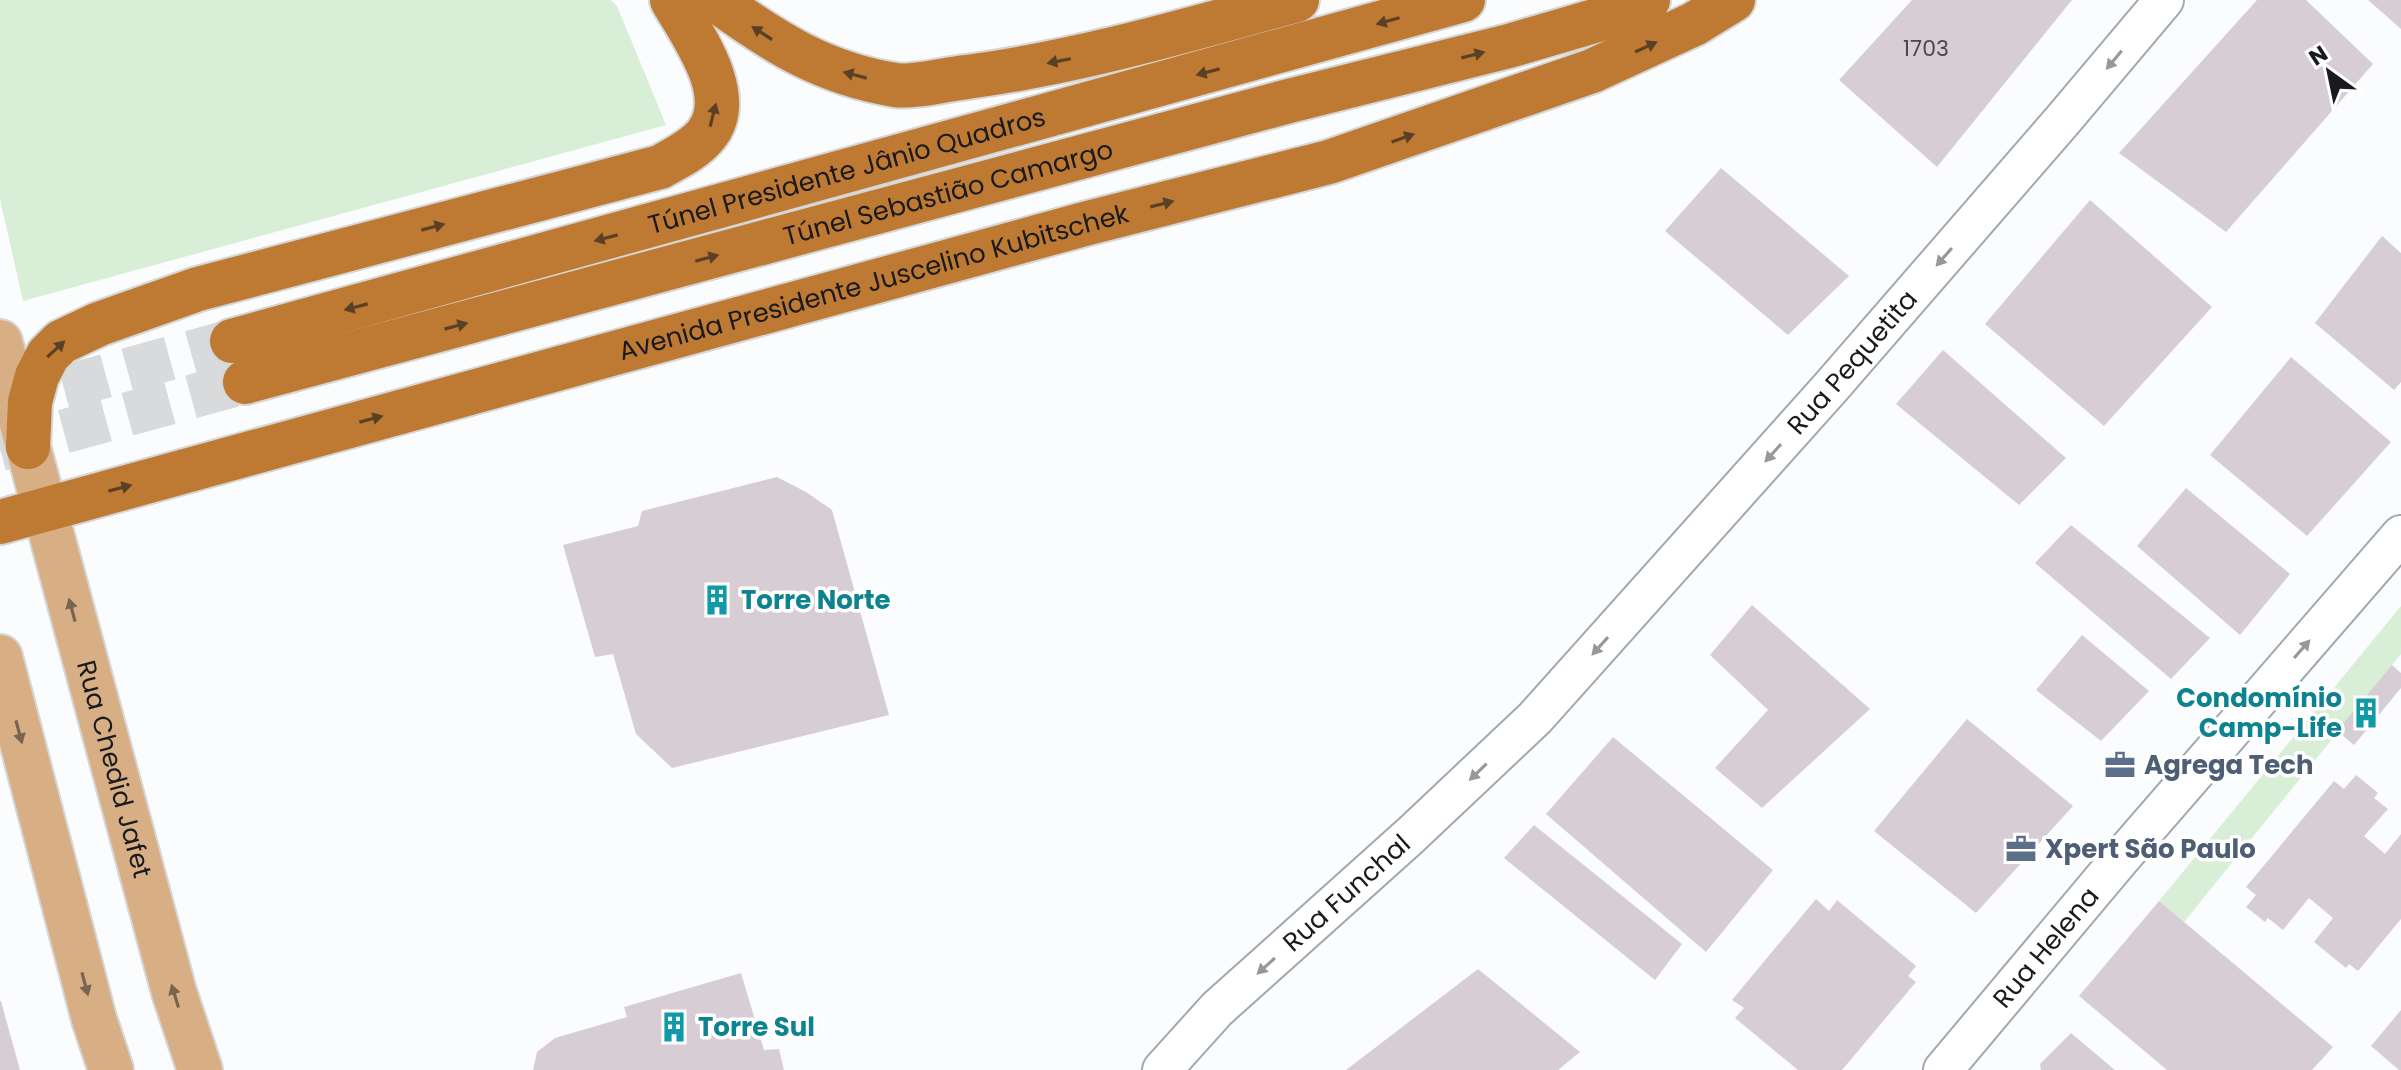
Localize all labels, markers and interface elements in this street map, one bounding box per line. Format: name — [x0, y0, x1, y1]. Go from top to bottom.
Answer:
one-way arrow — [1375, 15, 1399, 28]
one-way arrow — [752, 26, 773, 41]
north arrow — [2289, 32, 2369, 112]
house number: 1703 — [1903, 33, 1949, 64]
text: N — [2303, 38, 2334, 73]
one-way arrow — [1634, 40, 1658, 54]
one-way arrow — [1461, 48, 1486, 60]
one-way arrow — [2106, 50, 2123, 70]
one-way arrow — [1046, 55, 1071, 68]
one-way arrow — [1195, 66, 1220, 78]
one-way arrow — [842, 69, 867, 81]
street label: Túnel Presidente Jânio Quadros — [644, 98, 1050, 243]
one-way arrow — [707, 102, 720, 127]
street label: Túnel Sebastião Camargo — [779, 131, 1117, 254]
one-way arrow — [1391, 131, 1415, 143]
street label: Avenida Presidente Juscelino Kubitschek — [615, 195, 1133, 369]
one-way arrow — [1150, 198, 1175, 210]
one-way arrow — [421, 221, 446, 233]
one-way arrow — [594, 232, 618, 245]
one-way arrow — [1936, 248, 1954, 267]
one-way arrow — [695, 251, 719, 264]
street label: Rua Pequetita — [1779, 282, 1926, 442]
one-way arrow — [343, 301, 367, 314]
one-way arrow — [443, 319, 468, 331]
one-way arrow — [46, 340, 65, 358]
one-way arrow — [358, 413, 383, 425]
one-way arrow — [1765, 442, 1782, 462]
one-way arrow — [108, 482, 133, 494]
place label: Torre Norte — [741, 582, 891, 618]
building icon: Torre Norte — [700, 583, 734, 617]
one-way arrow — [65, 597, 77, 622]
one-way arrow — [1591, 637, 1609, 656]
one-way arrow — [2293, 639, 2311, 658]
street label: Rua Chedid Jafet — [68, 656, 161, 882]
place label: Condomínio Camp-Life — [2176, 680, 2342, 746]
building icon: Condomínio Camp-Life — [2349, 696, 2383, 730]
one-way arrow — [14, 720, 26, 745]
place label: Agrega Tech — [2144, 747, 2313, 783]
office icon: Agrega Tech — [2103, 748, 2137, 782]
one-way arrow — [1469, 762, 1488, 780]
street label: Rua Funchal — [1275, 826, 1418, 960]
place label: Xpert São Paulo — [2045, 831, 2256, 867]
office icon: Xpert São Paulo — [2004, 832, 2038, 866]
street label: Rua Helena — [1985, 879, 2107, 1016]
one-way arrow — [1256, 957, 1276, 974]
one-way arrow — [80, 971, 92, 996]
one-way arrow — [169, 984, 181, 1008]
place label: Torre Sul — [698, 1009, 815, 1045]
building icon: Torre Sul — [657, 1010, 691, 1044]

